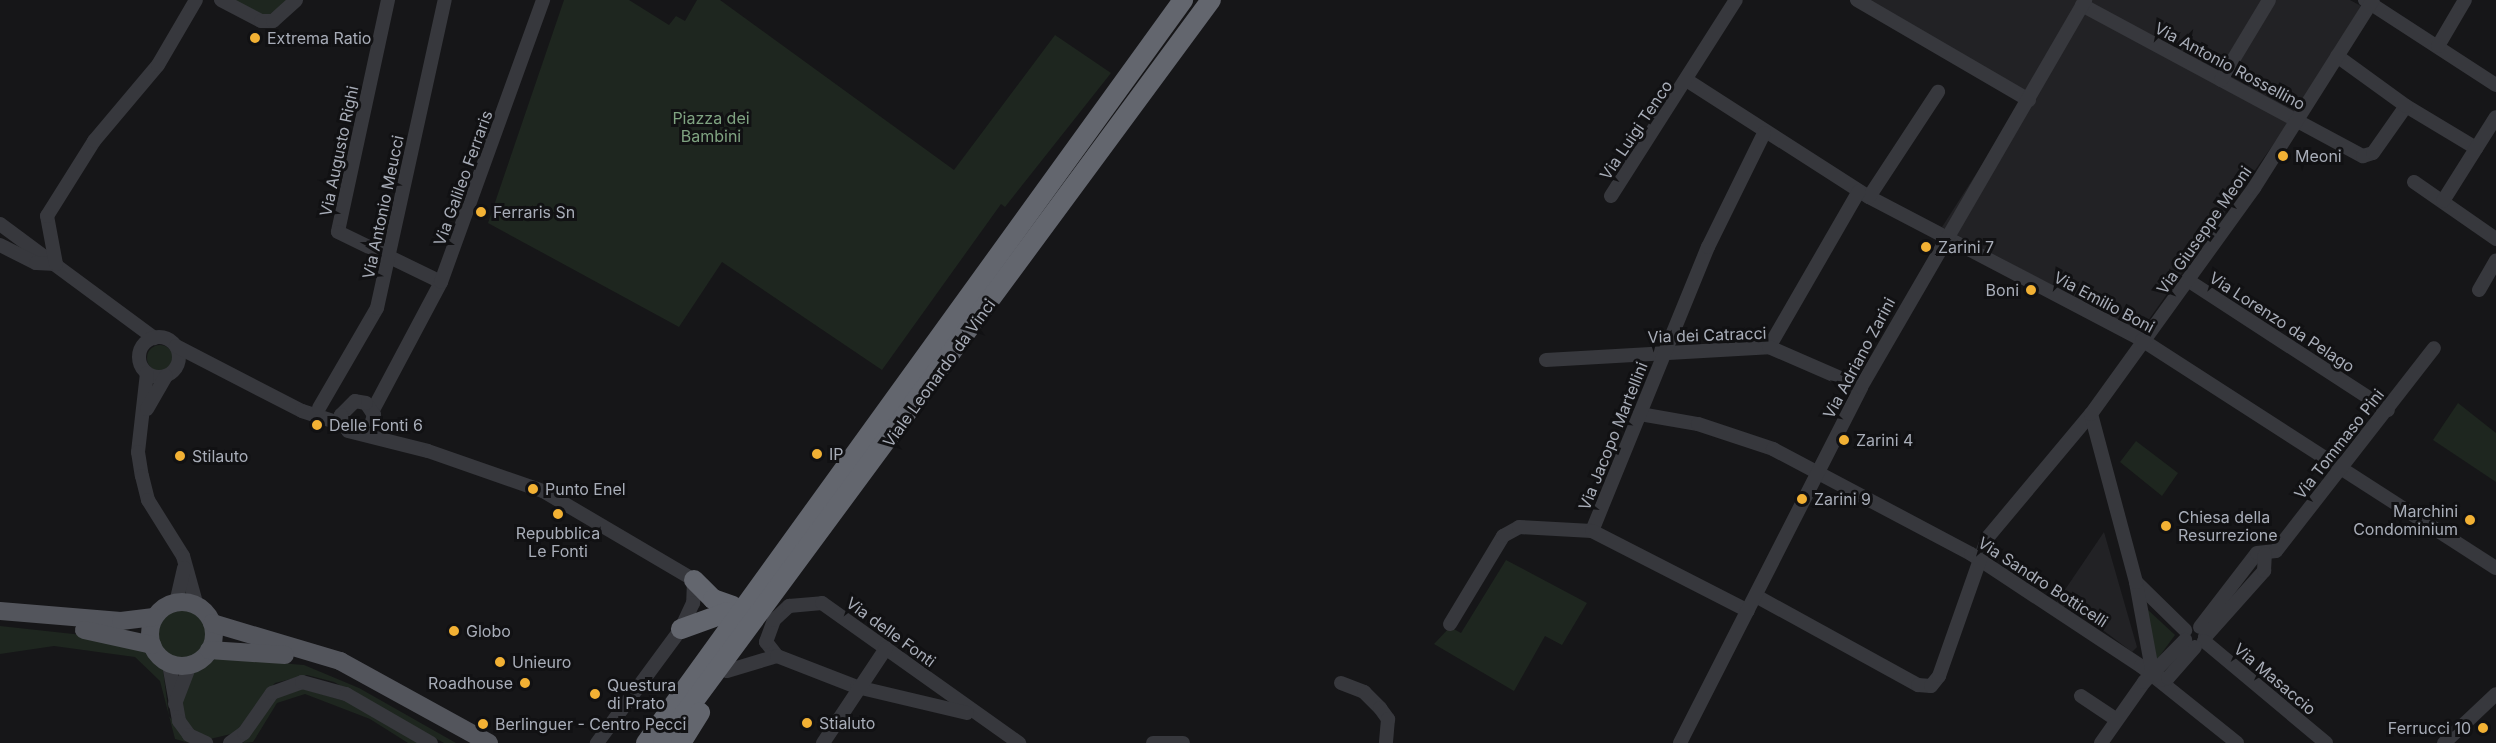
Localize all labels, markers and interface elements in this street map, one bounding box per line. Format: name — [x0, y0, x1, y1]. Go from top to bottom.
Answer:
street label: Via Antonio Rossellino — [2152, 18, 2308, 114]
place label: Extrema Ratio — [267, 28, 371, 48]
marker: Extrema Ratio — [248, 31, 262, 45]
street label: Via Luigi Tenco — [1596, 77, 1676, 183]
street label: Via Augusto Righi — [316, 84, 362, 218]
street label: Via Galileo Ferraris — [430, 108, 496, 248]
park label: Piazza dei Bambini — [672, 108, 750, 146]
street label: Via Antonio Meucci — [358, 133, 408, 281]
place label: Meoni — [2295, 146, 2342, 166]
marker: Meoni — [2276, 149, 2290, 163]
street label: Via Giuseppe Meoni — [2153, 162, 2255, 298]
place label: Ferraris Sn — [493, 202, 575, 222]
marker: Ferraris Sn — [474, 205, 488, 219]
place label: Zarini 7 — [1938, 237, 1994, 257]
marker: Zarini 7 — [1919, 240, 1933, 254]
street label: Via Emilio Boni — [2050, 267, 2158, 337]
street label: Via Lorenzo da Pelago — [2206, 268, 2358, 376]
place label: Boni — [1986, 280, 2019, 300]
marker: Boni — [2024, 283, 2038, 297]
street label: Via Adriano Zarini — [1819, 294, 1899, 422]
street label: Viale Leonardo da Vinci — [879, 295, 999, 451]
street label: Via dei Catracci — [1647, 323, 1767, 347]
street label: Via Jacopo Martellini — [1574, 359, 1652, 513]
street label: Via Tommaso Pini — [2290, 385, 2388, 503]
place label: Delle Fonti 6 — [329, 415, 423, 435]
marker: Delle Fonti 6 — [310, 418, 324, 432]
place label: Zarini 4 — [1856, 430, 1913, 450]
marker: Zarini 4 — [1837, 433, 1851, 447]
place label: IP — [829, 444, 844, 464]
place label: Stilauto — [192, 446, 248, 466]
marker: IP — [810, 447, 824, 461]
marker: Stilauto — [173, 449, 187, 463]
place label: Punto Enel — [545, 479, 626, 499]
marker: Punto Enel — [526, 482, 540, 496]
place label: Zarini 9 — [1814, 489, 1871, 509]
marker: Zarini 9 — [1795, 492, 1809, 506]
place label: Marchini Condominium — [2353, 501, 2458, 539]
marker: Repubblica Le Fonti — [551, 507, 565, 521]
place label: Chiesa della Resurrezione — [2178, 507, 2278, 545]
marker: Marchini Condominium — [2463, 513, 2477, 527]
marker: Chiesa della Resurrezione — [2159, 519, 2173, 533]
place label: Repubblica Le Fonti — [516, 523, 600, 561]
street label: Via Sandro Botticelli — [1975, 533, 2111, 631]
street label: Via delle Fonti — [842, 593, 940, 671]
place label: Globo — [466, 621, 511, 641]
marker: Globo — [447, 624, 461, 638]
street label: Via Masaccio — [2230, 639, 2320, 719]
place label: Unieuro — [512, 652, 571, 672]
marker: Unieuro — [493, 655, 507, 669]
place label: Roadhouse — [428, 673, 513, 693]
place label: Questura di Prato — [607, 675, 676, 713]
marker: Roadhouse — [518, 676, 532, 690]
marker: Questura di Prato — [588, 687, 602, 701]
place label: Stialuto — [819, 713, 875, 733]
place label: Berlinguer - Centro Pecci — [495, 714, 686, 734]
marker: Stialuto — [800, 716, 814, 730]
marker: Berlinguer - Centro Pecci — [476, 717, 490, 731]
place label: Ferrucci 10 — [2388, 718, 2471, 738]
marker: Ferrucci 10 — [2476, 721, 2490, 735]

